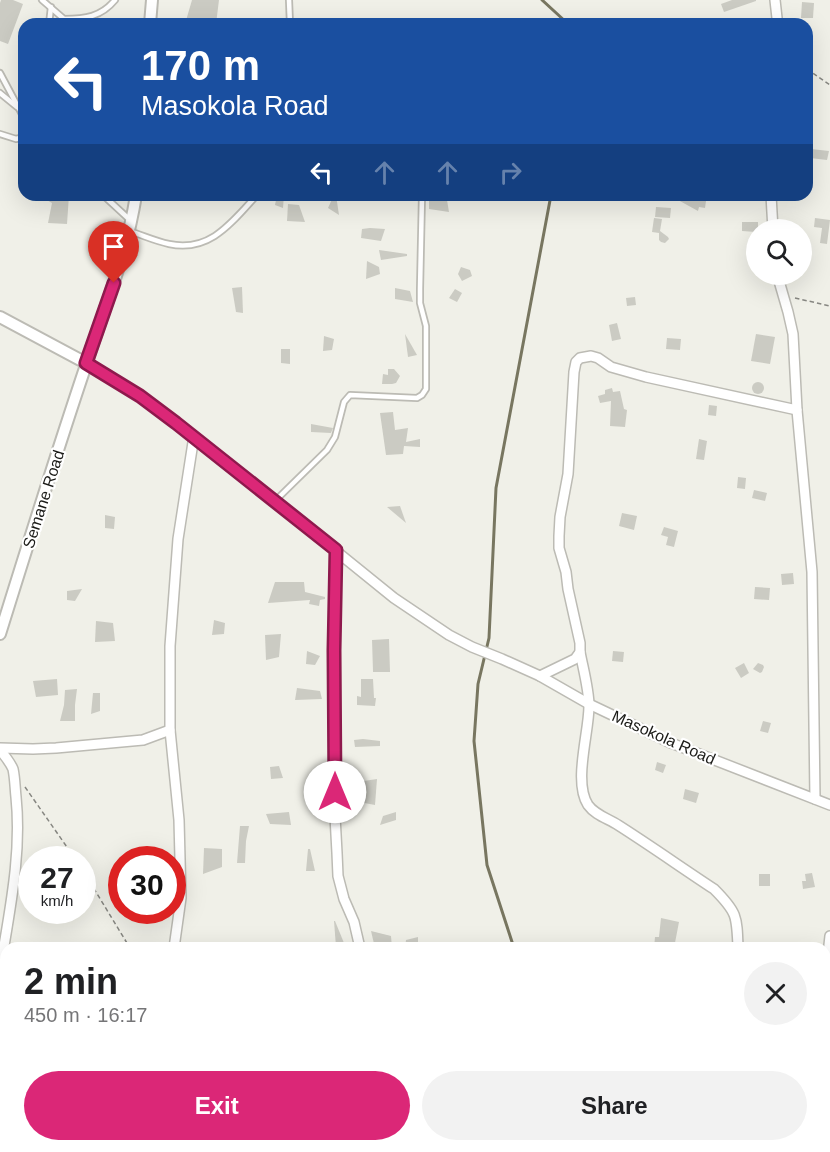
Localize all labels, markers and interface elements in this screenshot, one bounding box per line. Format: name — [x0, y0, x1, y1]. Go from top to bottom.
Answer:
icon: left — [42, 42, 120, 120]
text: 170 m — [141, 42, 260, 89]
text: Masokola Road — [141, 91, 329, 121]
icon: left — [305, 156, 338, 189]
icon: ahead — [368, 156, 401, 189]
icon: ahead — [431, 156, 464, 189]
icon: right — [494, 156, 527, 189]
map controls — [746, 219, 812, 285]
button: search — [746, 219, 812, 285]
pin — [88, 221, 139, 283]
icon: arrive — [97, 230, 130, 263]
street label: Semane Road — [20, 448, 67, 550]
street label: Masokola Road — [610, 707, 718, 768]
position arrow — [303, 760, 367, 824]
speed limit sign: 30 — [108, 846, 186, 924]
text: 27 — [40, 861, 74, 894]
text: km/h — [41, 892, 73, 909]
text: 2 min — [24, 961, 118, 1002]
button: close — [744, 962, 807, 1025]
text: 450 m · 16:17 — [24, 1004, 147, 1026]
button: Exit — [24, 1071, 410, 1140]
button: Share — [422, 1071, 807, 1140]

